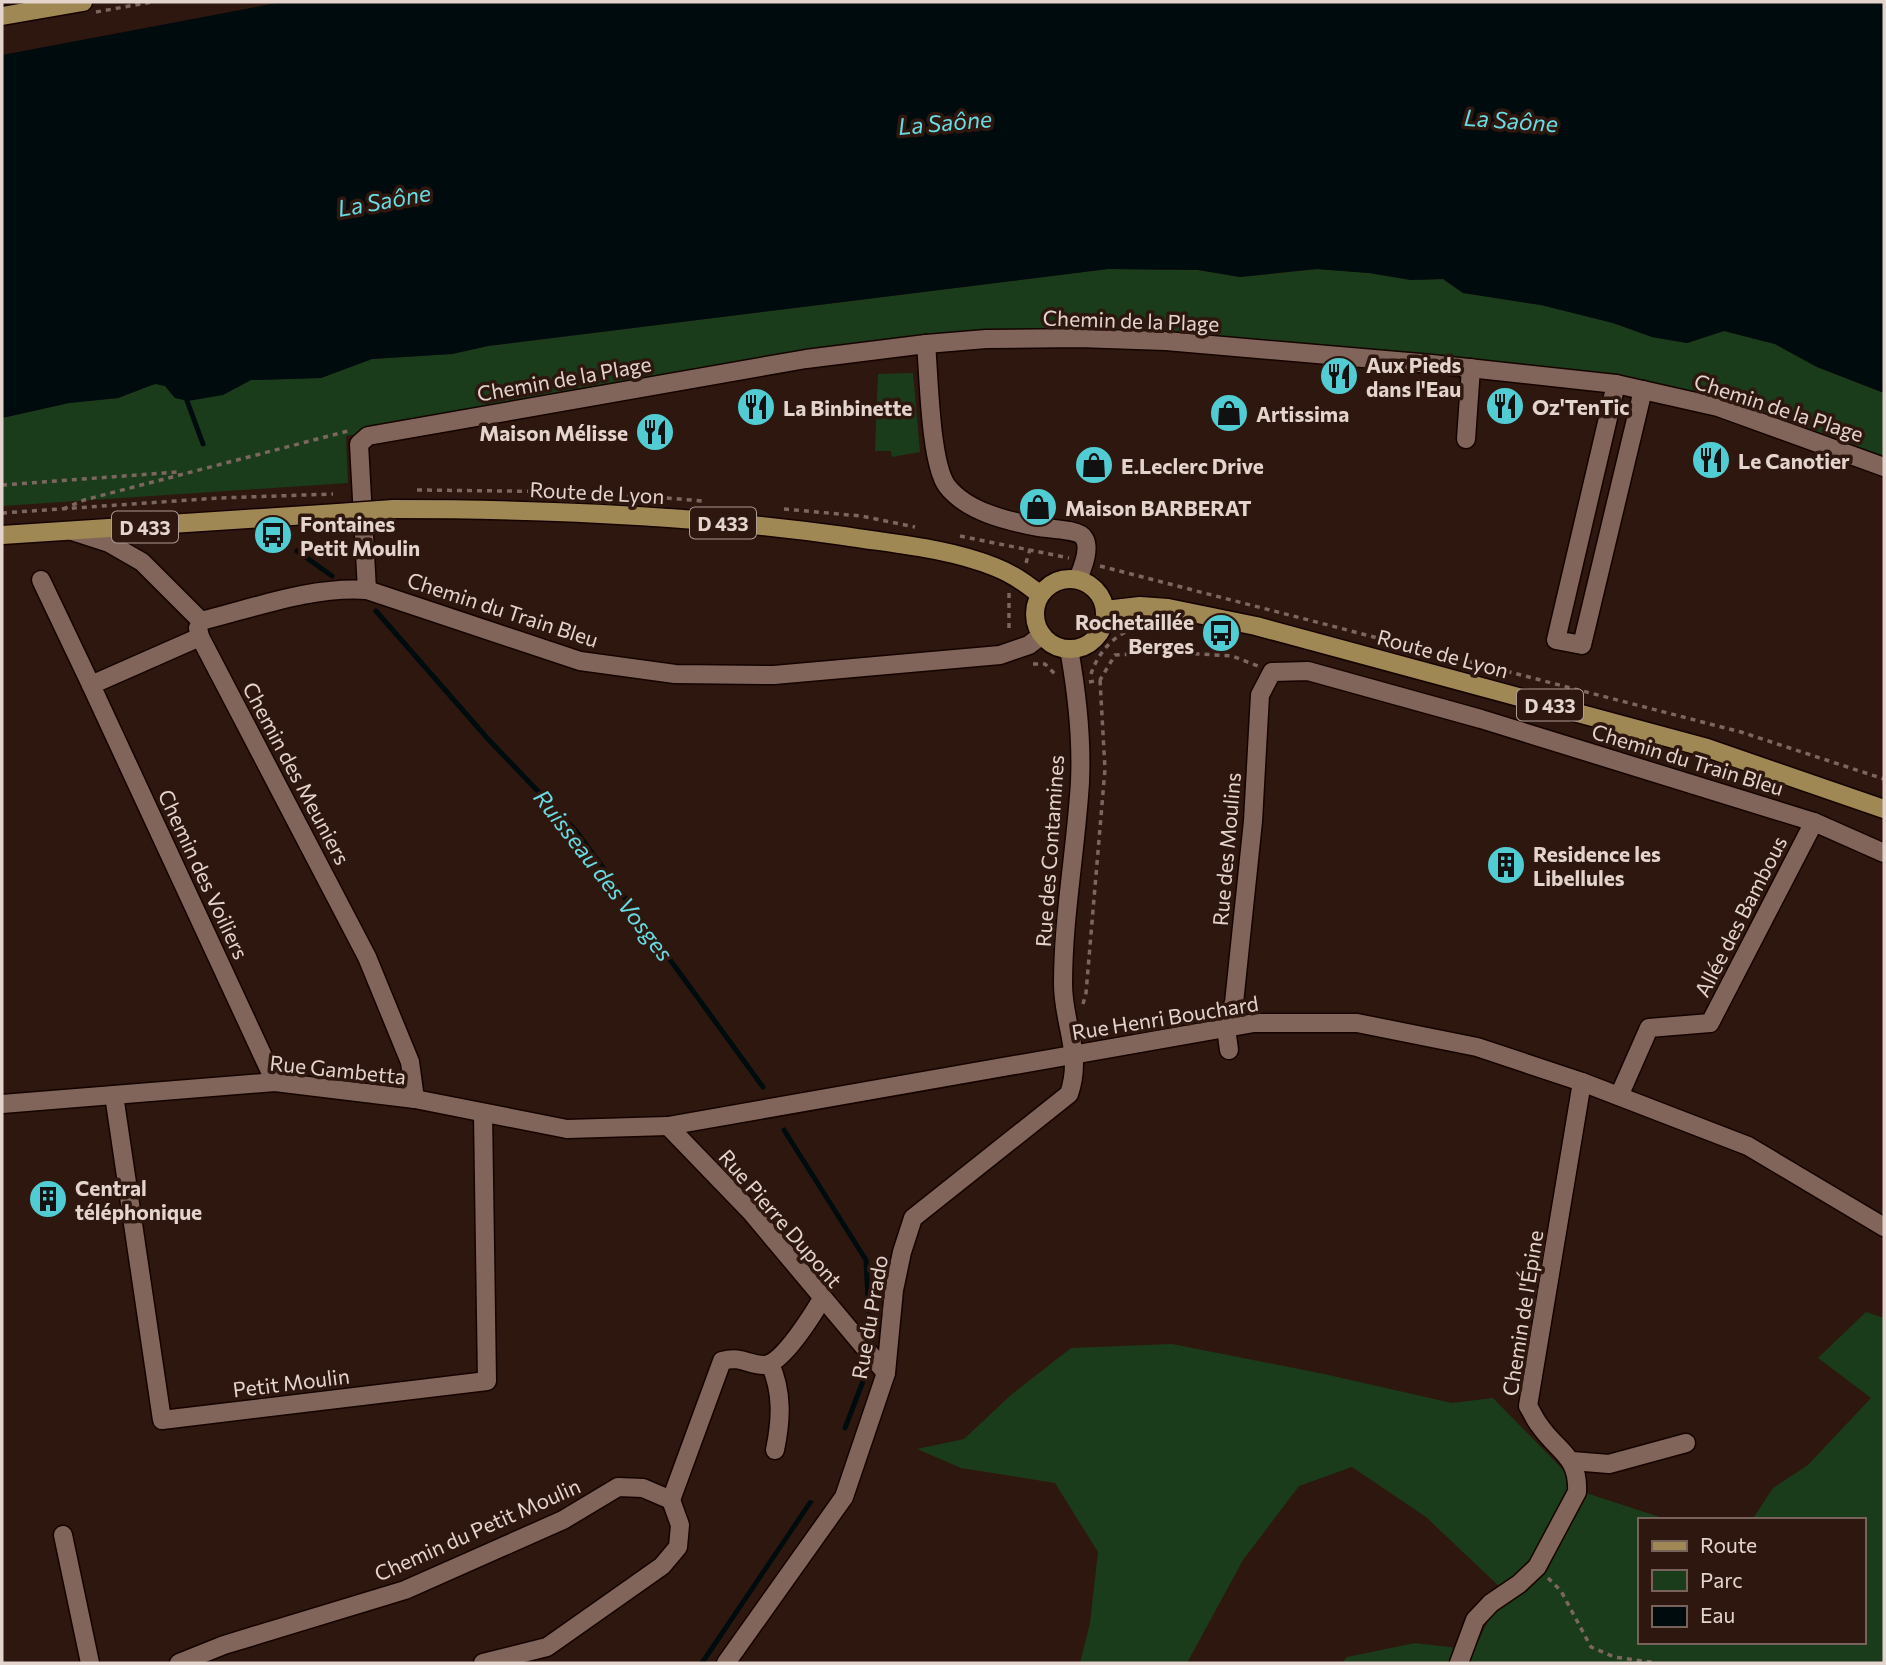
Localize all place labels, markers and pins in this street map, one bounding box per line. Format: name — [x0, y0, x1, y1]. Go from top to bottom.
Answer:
place label: Aux Pieds dans l'Eau — [1366, 352, 1462, 401]
restaurant icon: Aux Pieds dans l'Eau — [1318, 355, 1360, 397]
restaurant icon: Oz'TenTic — [1484, 385, 1526, 427]
restaurant icon: La Binbinette — [735, 386, 777, 428]
shop icon: Artissima — [1208, 392, 1250, 434]
place label: Oz'TenTic — [1532, 394, 1629, 419]
place label: La Binbinette — [783, 395, 912, 420]
place label: Artissima — [1256, 401, 1349, 426]
restaurant icon: Maison Mélisse — [634, 411, 676, 453]
place label: Maison Mélisse — [479, 420, 628, 445]
restaurant icon: Le Canotier — [1690, 439, 1732, 481]
shop icon: E.Leclerc Drive — [1073, 444, 1115, 486]
place label: Le Canotier — [1738, 448, 1850, 473]
place label: E.Leclerc Drive — [1121, 453, 1264, 478]
shop icon: Maison BARBERAT — [1017, 486, 1059, 528]
place label: Maison BARBERAT — [1065, 495, 1252, 520]
place label: Fontaines Petit Moulin — [300, 511, 420, 560]
bus stop icon: Fontaines Petit Moulin — [252, 514, 294, 556]
place label: Rochetaillée Berges — [1075, 609, 1194, 658]
bus stop icon: Rochetaillée Berges — [1200, 612, 1242, 654]
place label: Residence les Libellules — [1533, 841, 1661, 890]
building icon: Residence les Libellules — [1485, 844, 1527, 886]
place label: Central téléphonique — [75, 1175, 202, 1224]
building icon: Central téléphonique — [27, 1178, 69, 1220]

